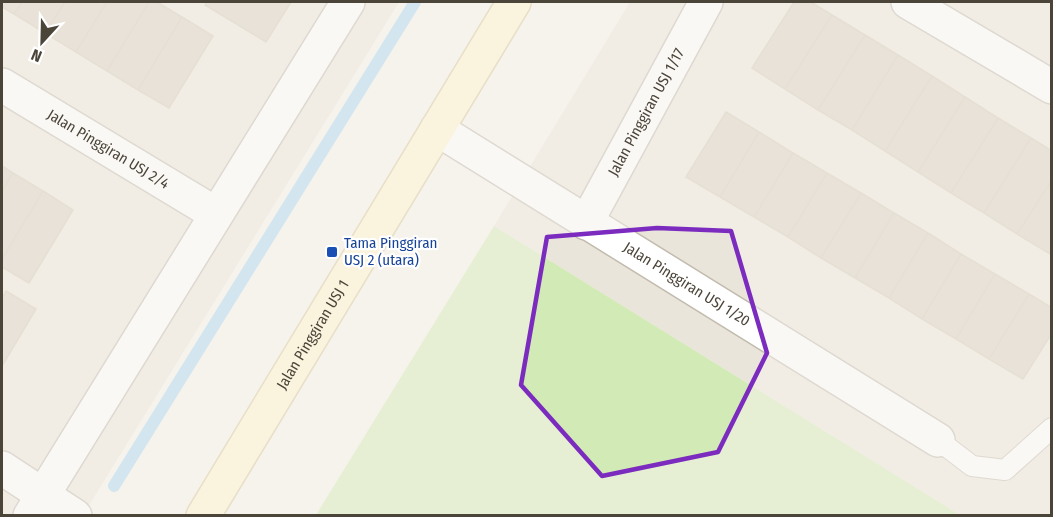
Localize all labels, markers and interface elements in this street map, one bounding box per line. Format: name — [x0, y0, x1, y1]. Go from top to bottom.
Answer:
north arrow — [12, 12, 72, 72]
text: N — [29, 45, 45, 66]
street label: Jalan Pinggiran USJ 1/17 — [604, 45, 688, 179]
street label: Jalan Pinggiran USJ 2/4 — [44, 105, 172, 193]
place label: Tama Pinggiran USJ 2 (utara) — [344, 234, 437, 269]
street label: Jalan Pinggiran USJ 1/20 — [620, 238, 753, 330]
marker: Tama Pinggiran USJ 2 (utara) — [325, 245, 339, 259]
street label: Jalan Pinggiran USJ 1 — [273, 277, 353, 393]

